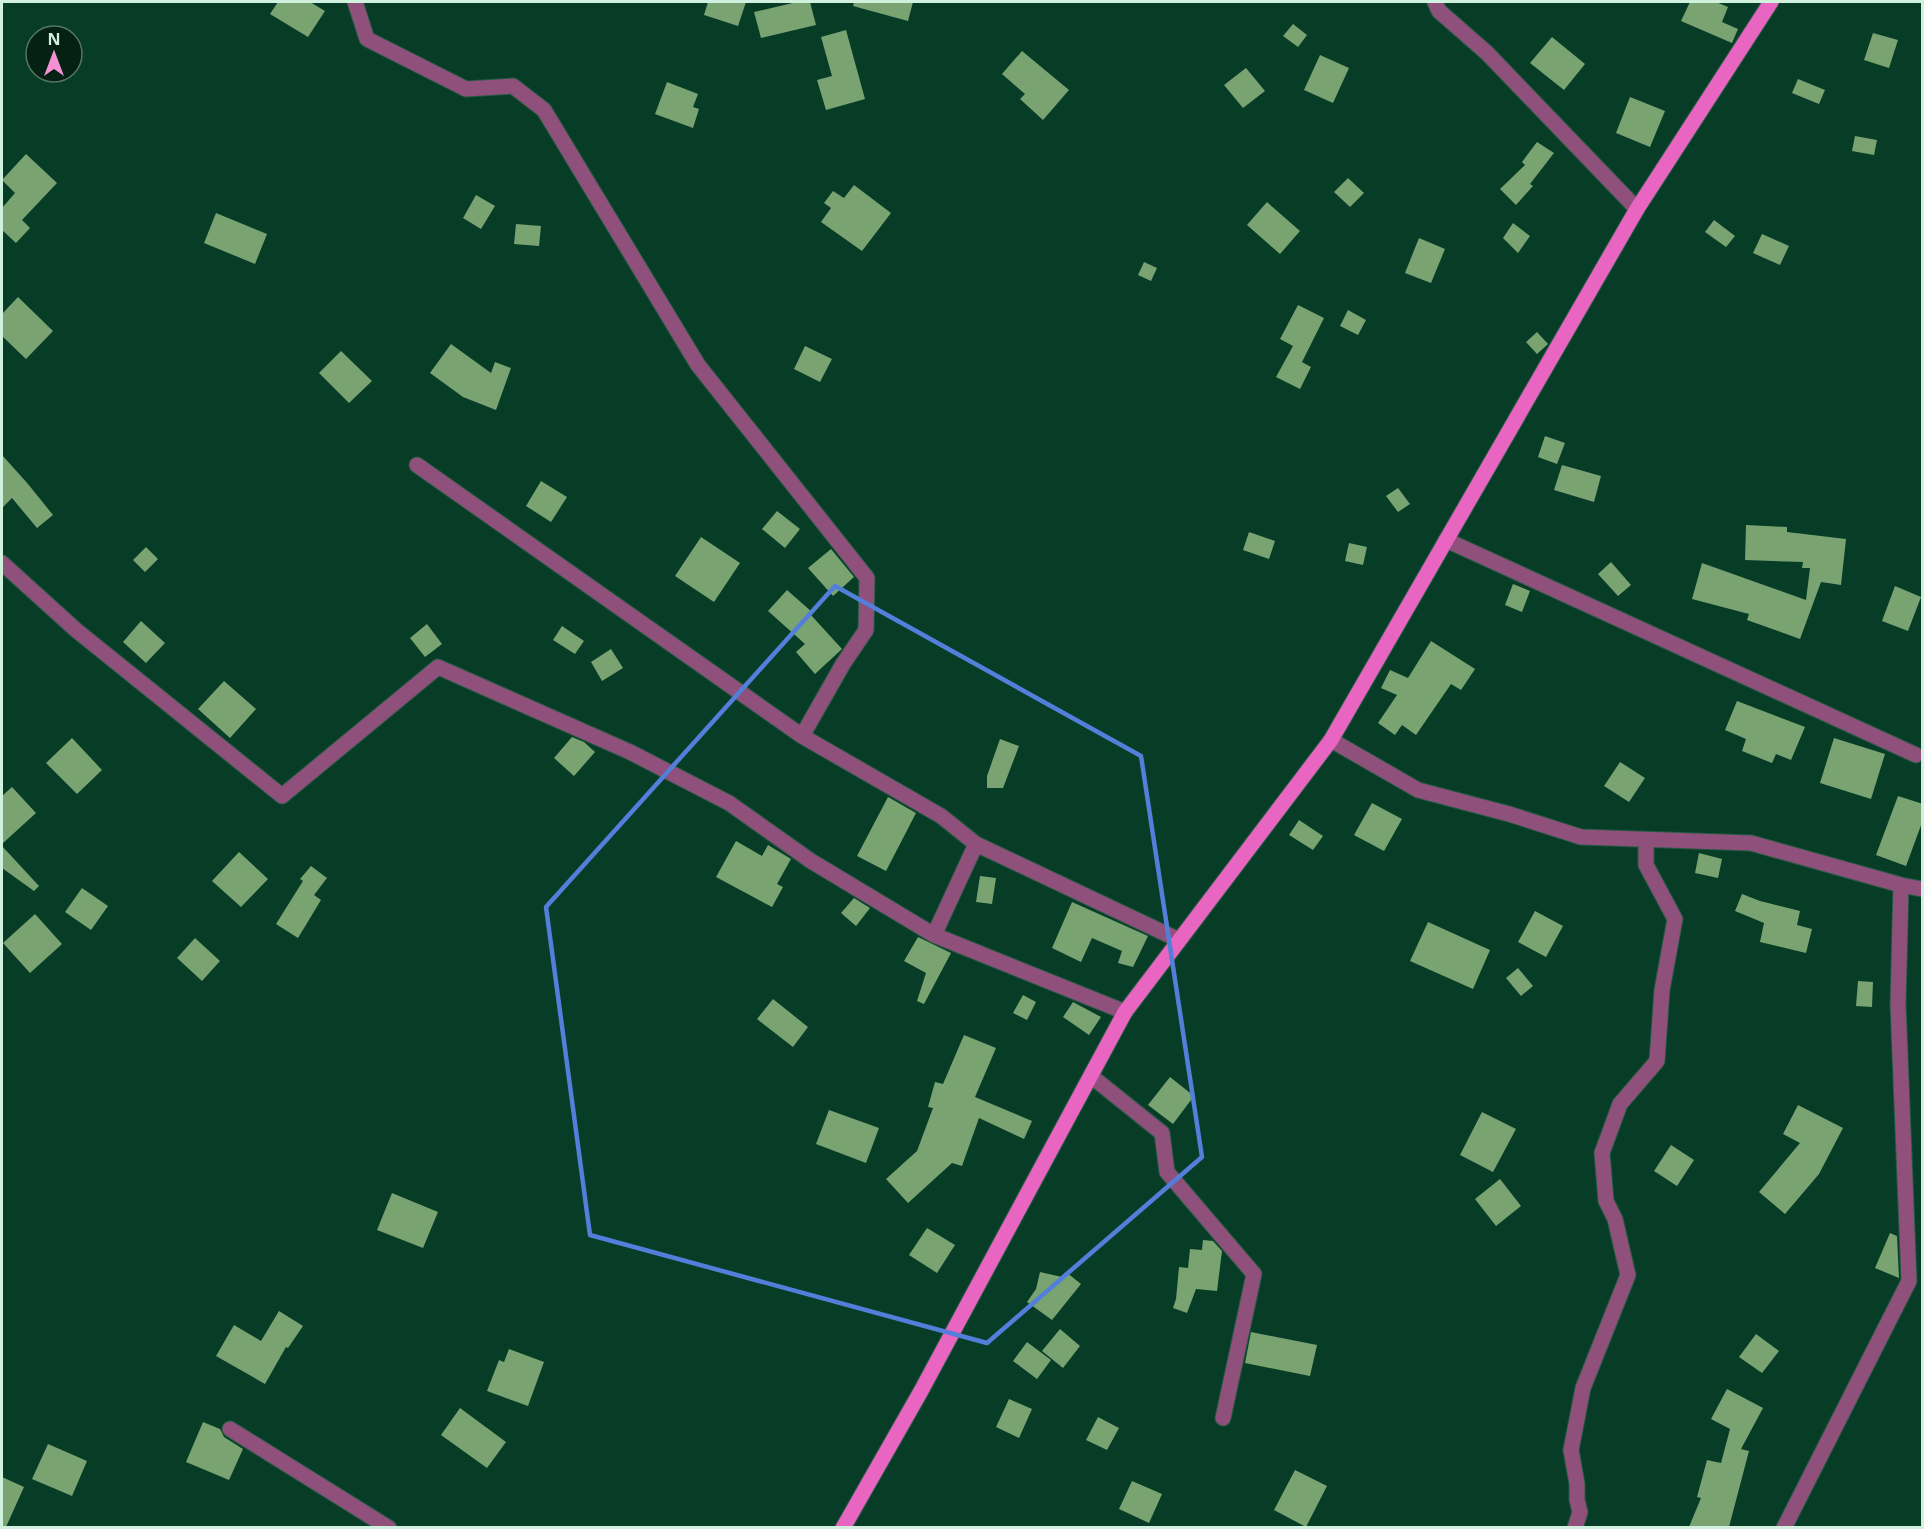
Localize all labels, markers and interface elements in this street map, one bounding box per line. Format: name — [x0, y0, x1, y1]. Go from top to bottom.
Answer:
north arrow — [24, 24, 84, 84]
text: N — [47, 28, 61, 50]

